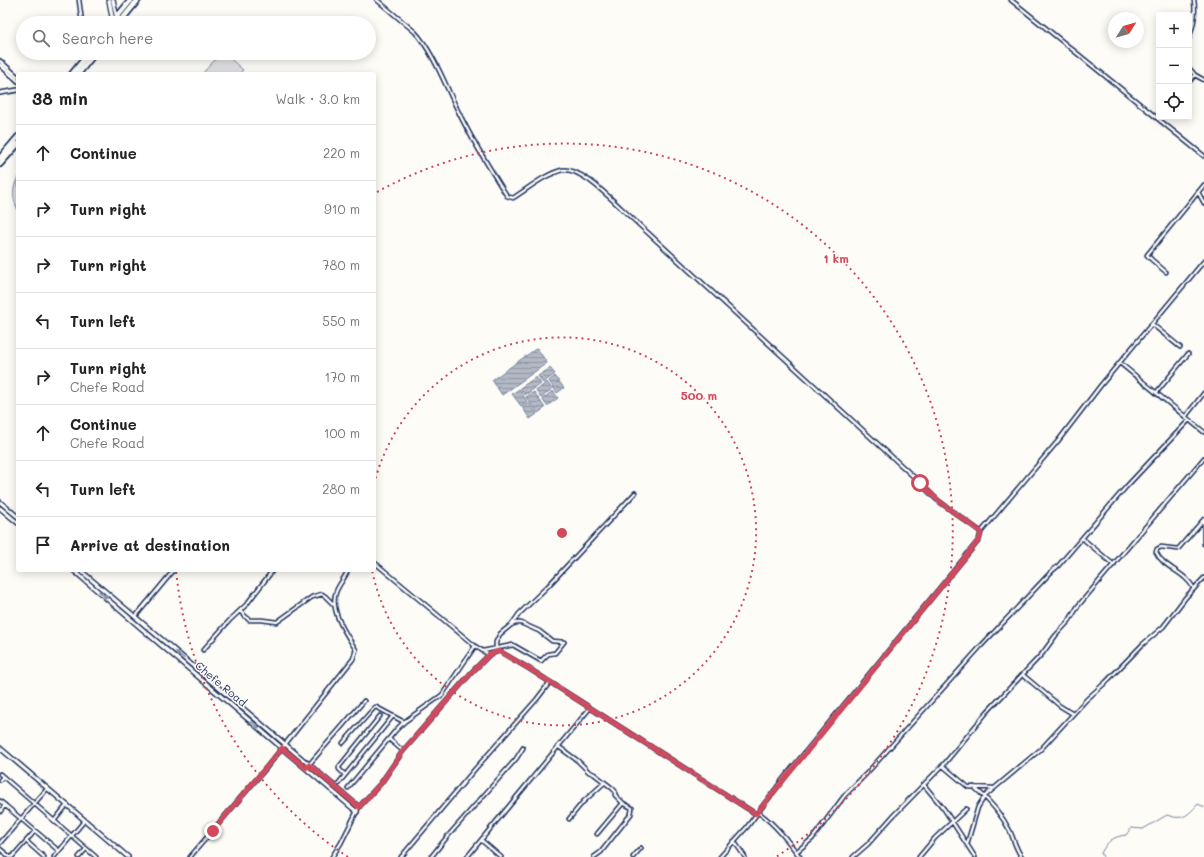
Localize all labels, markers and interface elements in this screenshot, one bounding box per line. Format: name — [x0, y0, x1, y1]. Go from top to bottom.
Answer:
north arrow — [1108, 12, 1144, 48]
map controls — [1156, 12, 1192, 120]
button: + — [1156, 12, 1192, 48]
search box — [16, 16, 376, 60]
icon: search — [30, 27, 52, 49]
text: Search here — [62, 28, 153, 48]
button: − — [1156, 48, 1192, 84]
button: locate — [1156, 84, 1192, 120]
text: 38 min — [32, 87, 88, 109]
text: Walk · 3.0 km — [275, 90, 360, 107]
icon: ahead — [32, 142, 54, 164]
text: Continue — [70, 143, 137, 163]
text: 220 m — [323, 144, 360, 161]
icon: right — [32, 198, 54, 220]
text: Turn right — [70, 199, 147, 219]
text: 910 m — [324, 200, 360, 217]
text: 1 km — [823, 250, 849, 266]
icon: right — [32, 254, 54, 276]
text: Turn right — [70, 255, 147, 275]
text: 780 m — [322, 256, 360, 273]
icon: left — [32, 310, 54, 332]
text: Turn left — [70, 311, 135, 331]
text: 550 m — [322, 312, 360, 329]
text: Turn right — [70, 358, 147, 378]
icon: right — [32, 366, 54, 388]
text: 170 m — [324, 368, 360, 385]
text: Chefe Road — [70, 378, 144, 395]
text: 500 m — [681, 387, 717, 403]
text: Continue — [70, 414, 137, 434]
icon: ahead — [32, 422, 54, 444]
text: 100 m — [324, 424, 360, 441]
text: Chefe Road — [70, 434, 144, 451]
route start — [911, 474, 929, 492]
icon: left — [32, 478, 54, 500]
text: Turn left — [70, 479, 135, 499]
text: 280 m — [322, 480, 360, 497]
centre of rings — [555, 526, 569, 540]
icon: arrive — [32, 534, 54, 556]
text: Arrive at destination — [70, 535, 230, 555]
one-way arrow — [98, 591, 108, 600]
one-way arrow — [175, 651, 186, 660]
street label: Chefe Road — [192, 658, 250, 710]
one-way arrow — [250, 720, 260, 730]
route end — [204, 822, 222, 840]

